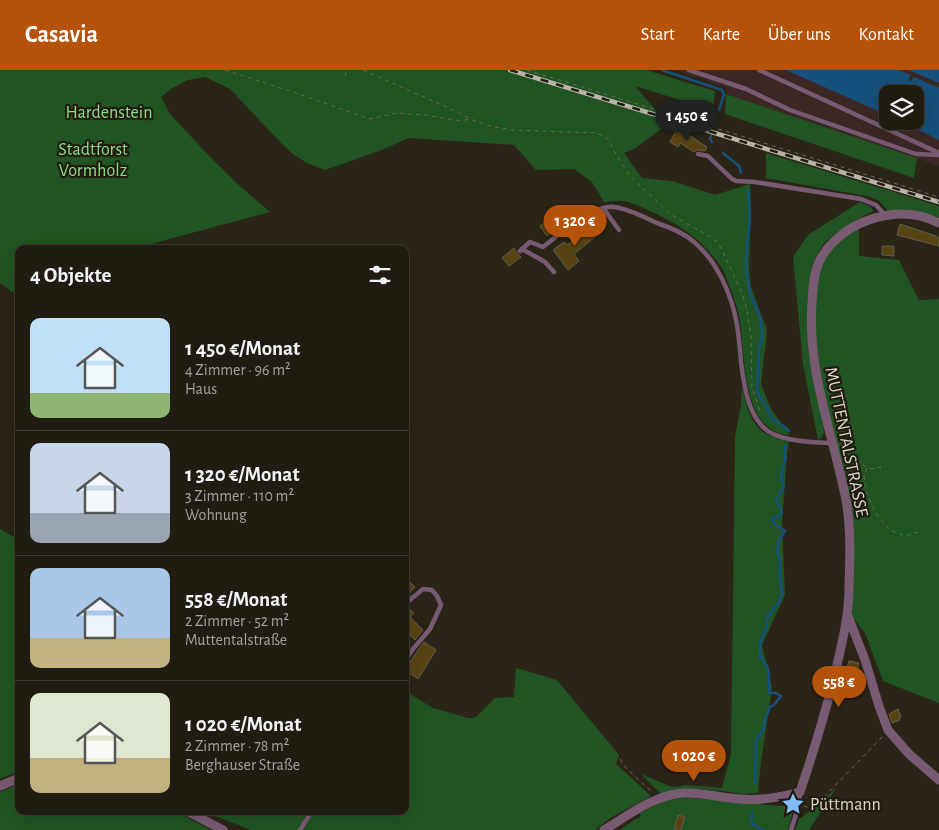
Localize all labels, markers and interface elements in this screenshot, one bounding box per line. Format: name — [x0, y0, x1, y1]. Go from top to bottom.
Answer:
text: Casavia — [25, 23, 98, 47]
text: Start — [641, 26, 675, 44]
text: Karte — [703, 26, 740, 44]
text: Über uns — [768, 26, 831, 44]
text: Kontakt — [859, 26, 914, 44]
map controls — [879, 85, 924, 130]
button: layers — [879, 85, 924, 130]
pin: 1 450 € — [641, 100, 733, 142]
park label: Hardenstein — [66, 104, 152, 122]
text: 1 450 € — [666, 108, 708, 124]
park label: Stadtforst Vormholz — [58, 141, 128, 180]
pin: 1 320 € — [529, 204, 621, 247]
text: 1 320 € — [555, 213, 595, 229]
icon: filters — [366, 261, 394, 289]
text: 4 Objekte — [30, 265, 111, 286]
icon: home — [70, 338, 130, 398]
text: 1 450 €/Monat — [185, 338, 300, 359]
text: 4 Zimmer · 96 m² — [185, 362, 291, 378]
street label: MUTTENTALSTRASSE — [821, 366, 871, 519]
text: Haus — [185, 381, 217, 397]
icon: home — [70, 463, 130, 523]
text: 1 320 €/Monat — [185, 464, 300, 485]
text: 3 Zimmer · 110 m² — [185, 488, 294, 504]
text: Wohnung — [185, 507, 247, 523]
icon: home — [70, 588, 130, 648]
text: 558 €/Monat — [185, 589, 287, 610]
text: 2 Zimmer · 52 m² — [185, 613, 289, 629]
text: Muttentalstraße — [185, 632, 287, 648]
pin: 558 € — [804, 666, 874, 708]
text: 558 € — [823, 674, 855, 690]
icon: home — [70, 713, 130, 773]
text: 1 020 €/Monat — [185, 714, 301, 735]
text: 2 Zimmer · 78 m² — [185, 738, 289, 754]
pin: 1 020 € — [648, 740, 740, 782]
text: 1 020 € — [673, 748, 715, 764]
text: Berghauser Straße — [185, 757, 300, 773]
place icon: Püttmann — [780, 791, 806, 817]
place label: Püttmann — [810, 796, 881, 814]

